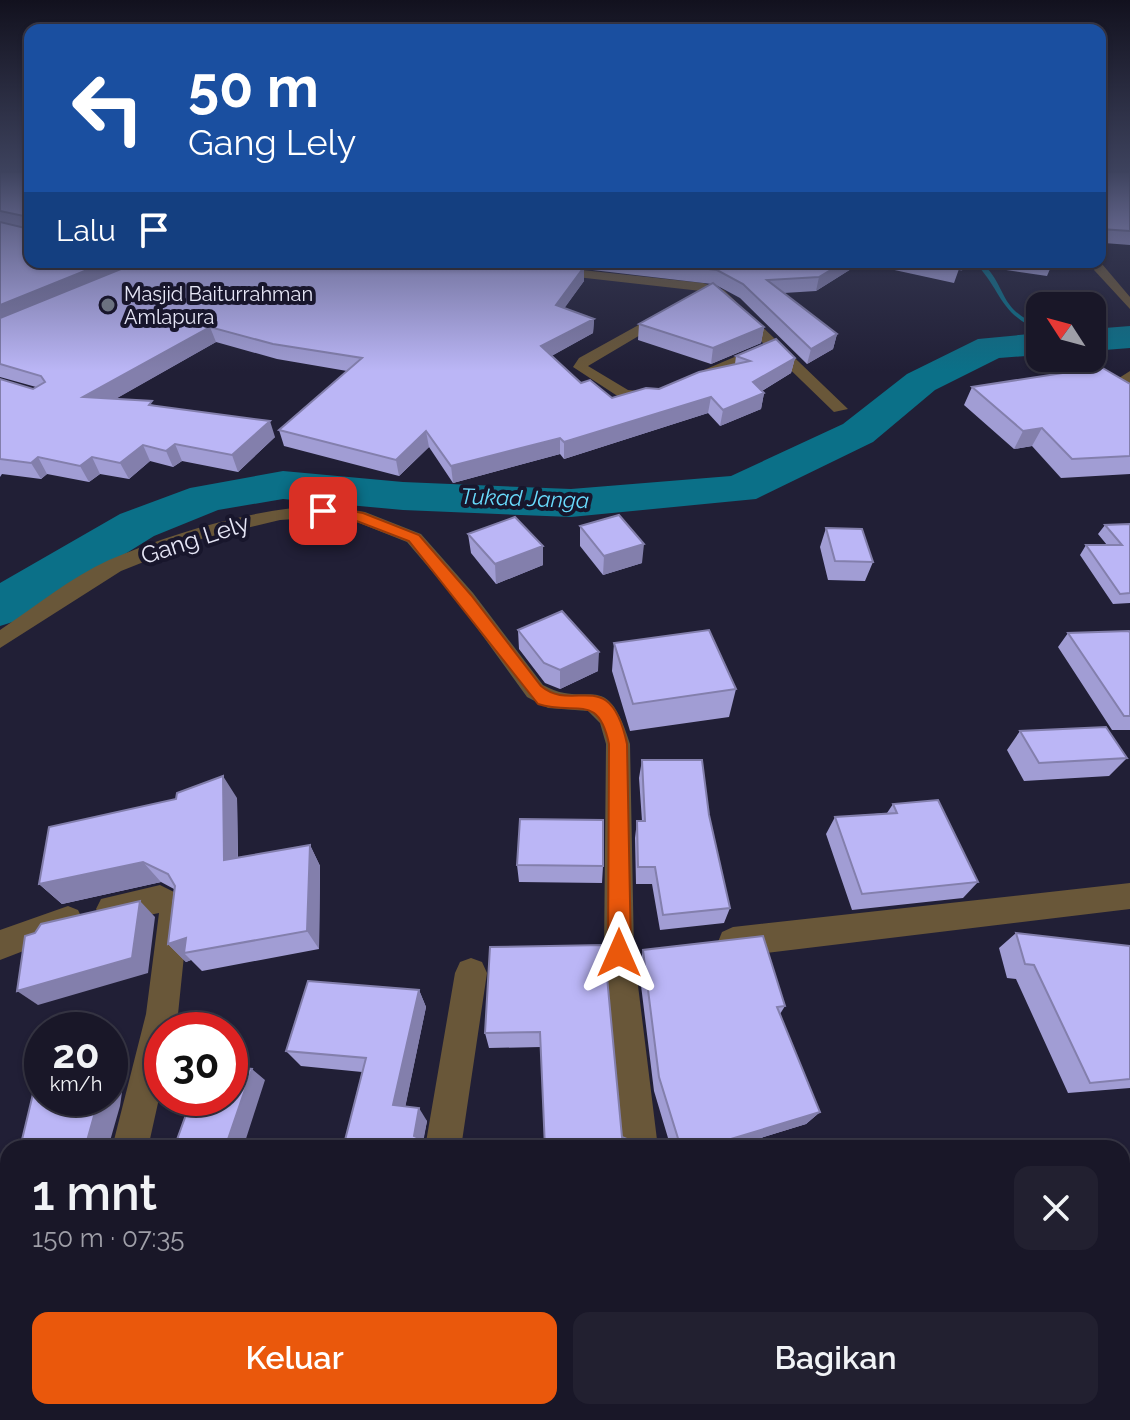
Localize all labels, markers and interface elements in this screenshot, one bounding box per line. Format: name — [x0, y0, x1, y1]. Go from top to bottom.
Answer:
text: 50 m — [188, 54, 319, 120]
icon: left — [56, 56, 160, 160]
text: Gang Lely — [188, 121, 356, 163]
icon: arrive — [132, 208, 176, 252]
text: Lalu — [56, 213, 116, 248]
place label: Masjid Baiturrahman Amlapura — [124, 282, 313, 329]
north arrow — [1026, 292, 1106, 372]
map controls — [1026, 292, 1106, 372]
marker: Masjid Baiturrahman Amlapura — [99, 296, 117, 314]
pin — [289, 477, 357, 545]
water label: Tukad Janga — [460, 483, 590, 513]
icon: arrive — [301, 489, 345, 533]
street label: Gang Lely — [137, 508, 253, 570]
position arrow — [577, 911, 661, 995]
speed limit sign: 30 — [144, 1012, 248, 1116]
text: 20 — [52, 1030, 100, 1077]
text: km/h — [50, 1072, 102, 1096]
text: 1 mnt — [32, 1165, 157, 1221]
button: close — [1014, 1166, 1098, 1250]
text: 150 m · 07:35 — [32, 1223, 184, 1253]
button: Keluar — [32, 1312, 557, 1404]
button: Bagikan — [573, 1312, 1098, 1404]

